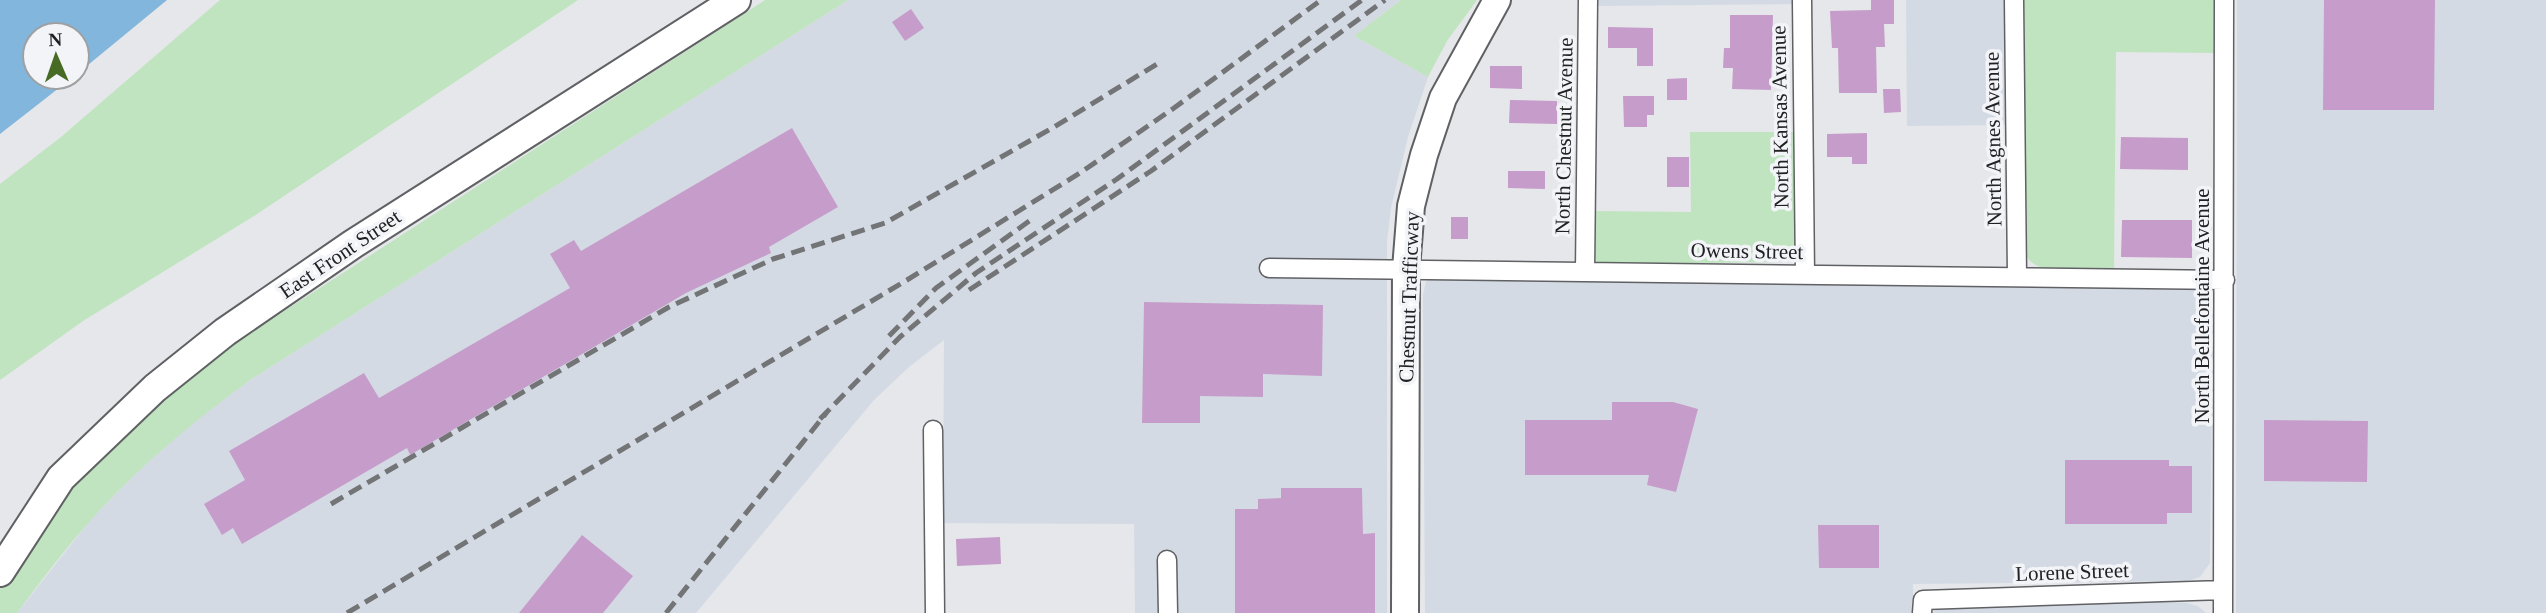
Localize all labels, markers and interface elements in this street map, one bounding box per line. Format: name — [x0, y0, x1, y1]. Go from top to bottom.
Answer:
north arrow — [21, 21, 91, 91]
street label: North Kansas Avenue — [1766, 25, 1794, 209]
text: N — [48, 29, 63, 50]
street label: North Chestnut Avenue — [1550, 37, 1578, 235]
street label: North Agnes Avenue — [1979, 52, 2007, 226]
street label: North Bellefontaine Avenue — [2190, 188, 2214, 424]
street label: East Front Street — [275, 204, 405, 303]
street label: Chestnut Trafficway — [1394, 210, 1424, 383]
street label: Owens Street — [1691, 238, 1804, 264]
street label: Lorene Street — [2015, 558, 2129, 586]

